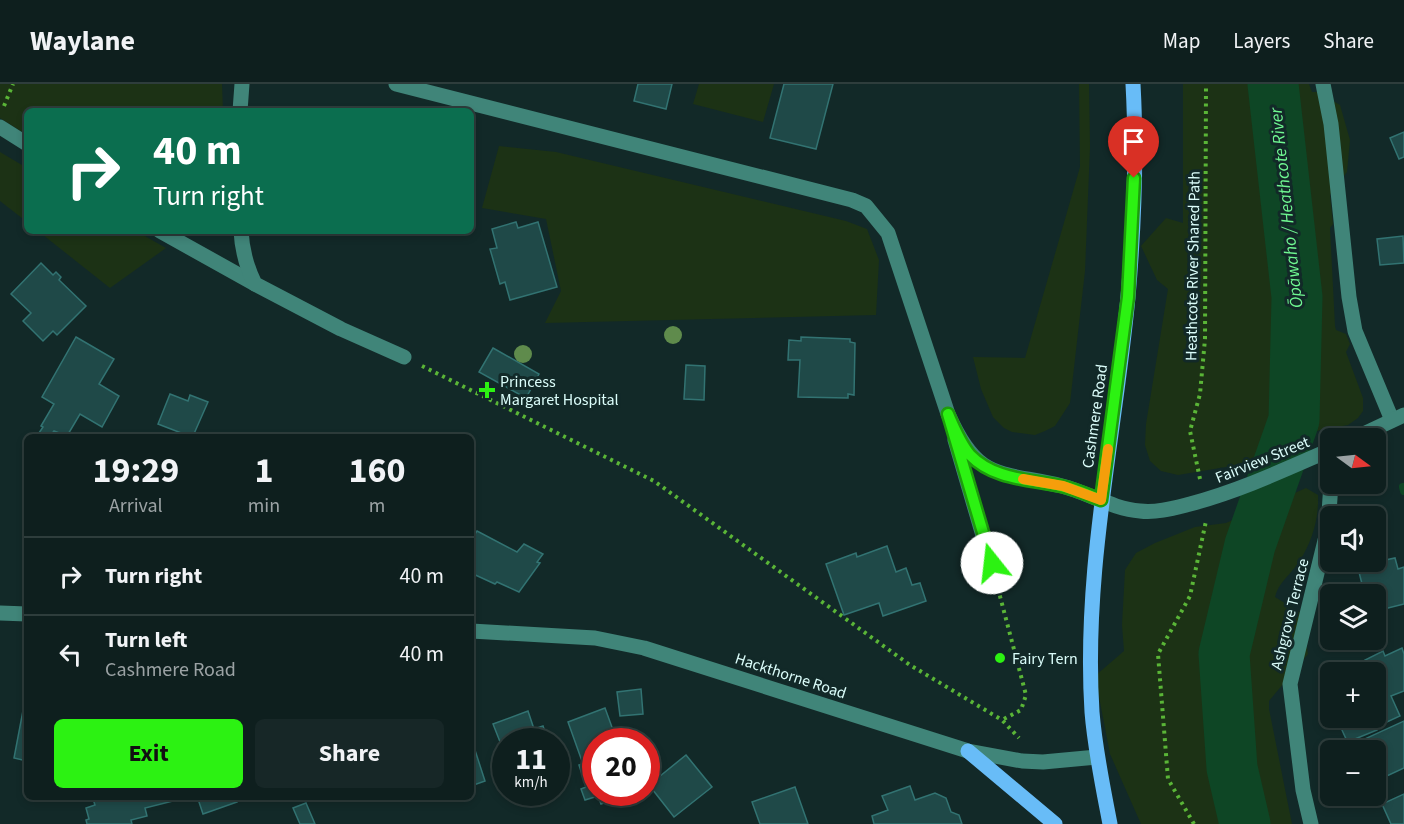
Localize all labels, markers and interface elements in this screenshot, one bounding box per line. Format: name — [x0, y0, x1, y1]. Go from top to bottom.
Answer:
text: Waylane — [30, 21, 135, 61]
text: Map — [1163, 26, 1200, 56]
text: Layers — [1233, 26, 1290, 56]
text: Share — [1323, 26, 1374, 56]
water label: Ōpāwaho / Heathcote River — [1263, 106, 1309, 309]
pin — [1108, 116, 1159, 178]
text: 40 m — [153, 121, 242, 181]
icon: arrive — [1117, 125, 1150, 158]
icon: right — [54, 132, 132, 210]
street label: Heathcote River Shared Path — [1180, 171, 1206, 361]
text: Turn right — [153, 177, 264, 216]
street label: Cashmere Road — [1077, 363, 1113, 470]
place label: Princess Margaret Hospital — [500, 371, 619, 411]
marker: Princess Margaret Hospital — [478, 381, 496, 399]
north arrow — [1320, 428, 1386, 494]
map controls — [1320, 428, 1386, 806]
street label: Fairview Street — [1212, 431, 1313, 489]
text: 19:29 — [92, 445, 179, 496]
text: 1 — [254, 445, 273, 496]
text: 160 — [349, 445, 406, 496]
text: Arrival — [109, 492, 163, 520]
text: min — [248, 492, 280, 520]
text: m — [369, 492, 385, 520]
button: sound — [1320, 506, 1386, 572]
position arrow — [960, 531, 1024, 595]
street label: Ashgrove Terrace — [1265, 556, 1314, 672]
icon: right — [54, 560, 87, 593]
text: Turn right — [105, 560, 202, 592]
text: 40 m — [399, 560, 444, 592]
button: layers — [1320, 584, 1386, 650]
text: Turn left — [105, 624, 187, 656]
icon: left — [54, 638, 87, 671]
text: 40 m — [399, 638, 444, 670]
street label: Hackthorne Road — [732, 648, 849, 704]
place label: Fairy Tern — [1012, 648, 1078, 670]
marker: Fairy Tern — [993, 651, 1007, 665]
text: Cashmere Road — [105, 656, 236, 684]
button: + — [1320, 662, 1386, 728]
button: Exit — [54, 719, 243, 788]
button: Share — [255, 719, 444, 788]
speed limit sign: 20 — [582, 728, 660, 806]
text: 11 — [515, 738, 547, 781]
button: − — [1320, 740, 1386, 806]
text: km/h — [514, 772, 548, 793]

